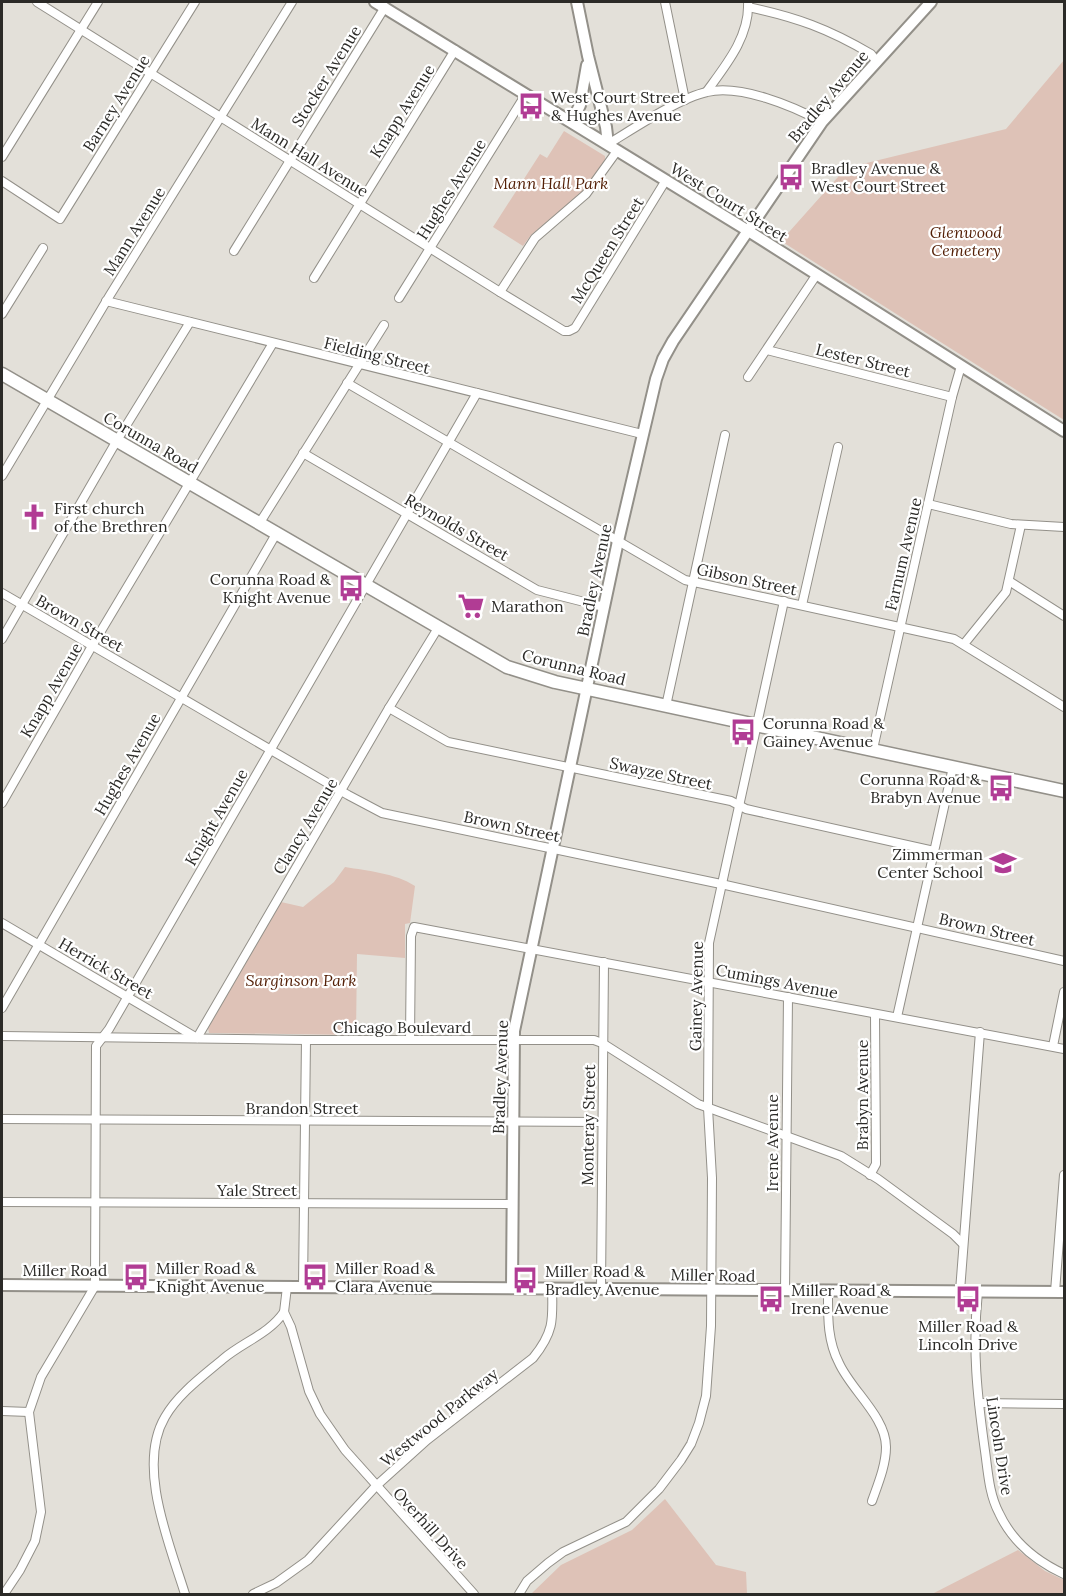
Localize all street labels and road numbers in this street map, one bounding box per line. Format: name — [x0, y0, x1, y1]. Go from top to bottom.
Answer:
street label: Stocker Avenue — [287, 21, 365, 130]
street label: Bradley Avenue — [784, 46, 873, 146]
street label: Barney Avenue — [78, 51, 154, 155]
street label: Knapp Avenue — [365, 60, 439, 161]
street label: Mann Hall Avenue — [248, 113, 373, 201]
street label: Hughes Avenue — [412, 135, 490, 243]
street label: West Court Street — [667, 158, 792, 247]
street label: Mann Avenue — [99, 183, 169, 279]
street label: McQueen Street — [566, 192, 648, 307]
street label: Fielding Street — [322, 332, 433, 378]
street label: Lester Street — [814, 339, 913, 382]
street label: Corunna Road — [100, 407, 202, 477]
street label: Reynolds Street — [401, 489, 513, 565]
street label: Farnum Avenue — [880, 495, 926, 612]
street label: Bradley Avenue — [572, 522, 616, 638]
street label: Gibson Street — [695, 559, 800, 600]
street label: Brown Street — [33, 590, 128, 657]
street label: Knapp Avenue — [16, 639, 86, 741]
street label: Corunna Road — [520, 644, 628, 690]
street label: Hughes Avenue — [90, 709, 165, 819]
street label: Swayze Street — [608, 752, 715, 794]
street label: Knight Avenue — [180, 765, 252, 869]
street label: Clancy Avenue — [268, 774, 342, 878]
street label: Brown Street — [462, 806, 563, 846]
street label: Brown Street — [937, 908, 1038, 950]
street label: Herrick Street — [55, 933, 158, 1004]
street label: Gainey Avenue — [685, 940, 707, 1051]
street label: Cumings Avenue — [714, 959, 840, 1003]
street label: Chicago Boulevard — [333, 1017, 472, 1037]
street label: Bradley Avenue — [488, 1019, 512, 1135]
street label: Brabyn Avenue — [852, 1039, 872, 1150]
street label: Monteray Street — [577, 1063, 599, 1186]
street label: Irene Avenue — [762, 1094, 782, 1192]
street label: Brandon Street — [246, 1098, 359, 1118]
street label: Yale Street — [216, 1180, 298, 1200]
street label: Miller Road — [23, 1260, 108, 1280]
street label: Miller Road — [670, 1264, 756, 1286]
street label: Westwood Parkway — [376, 1363, 502, 1471]
street label: Lincoln Drive — [982, 1395, 1018, 1497]
street label: Overhill Drive — [389, 1483, 473, 1573]

